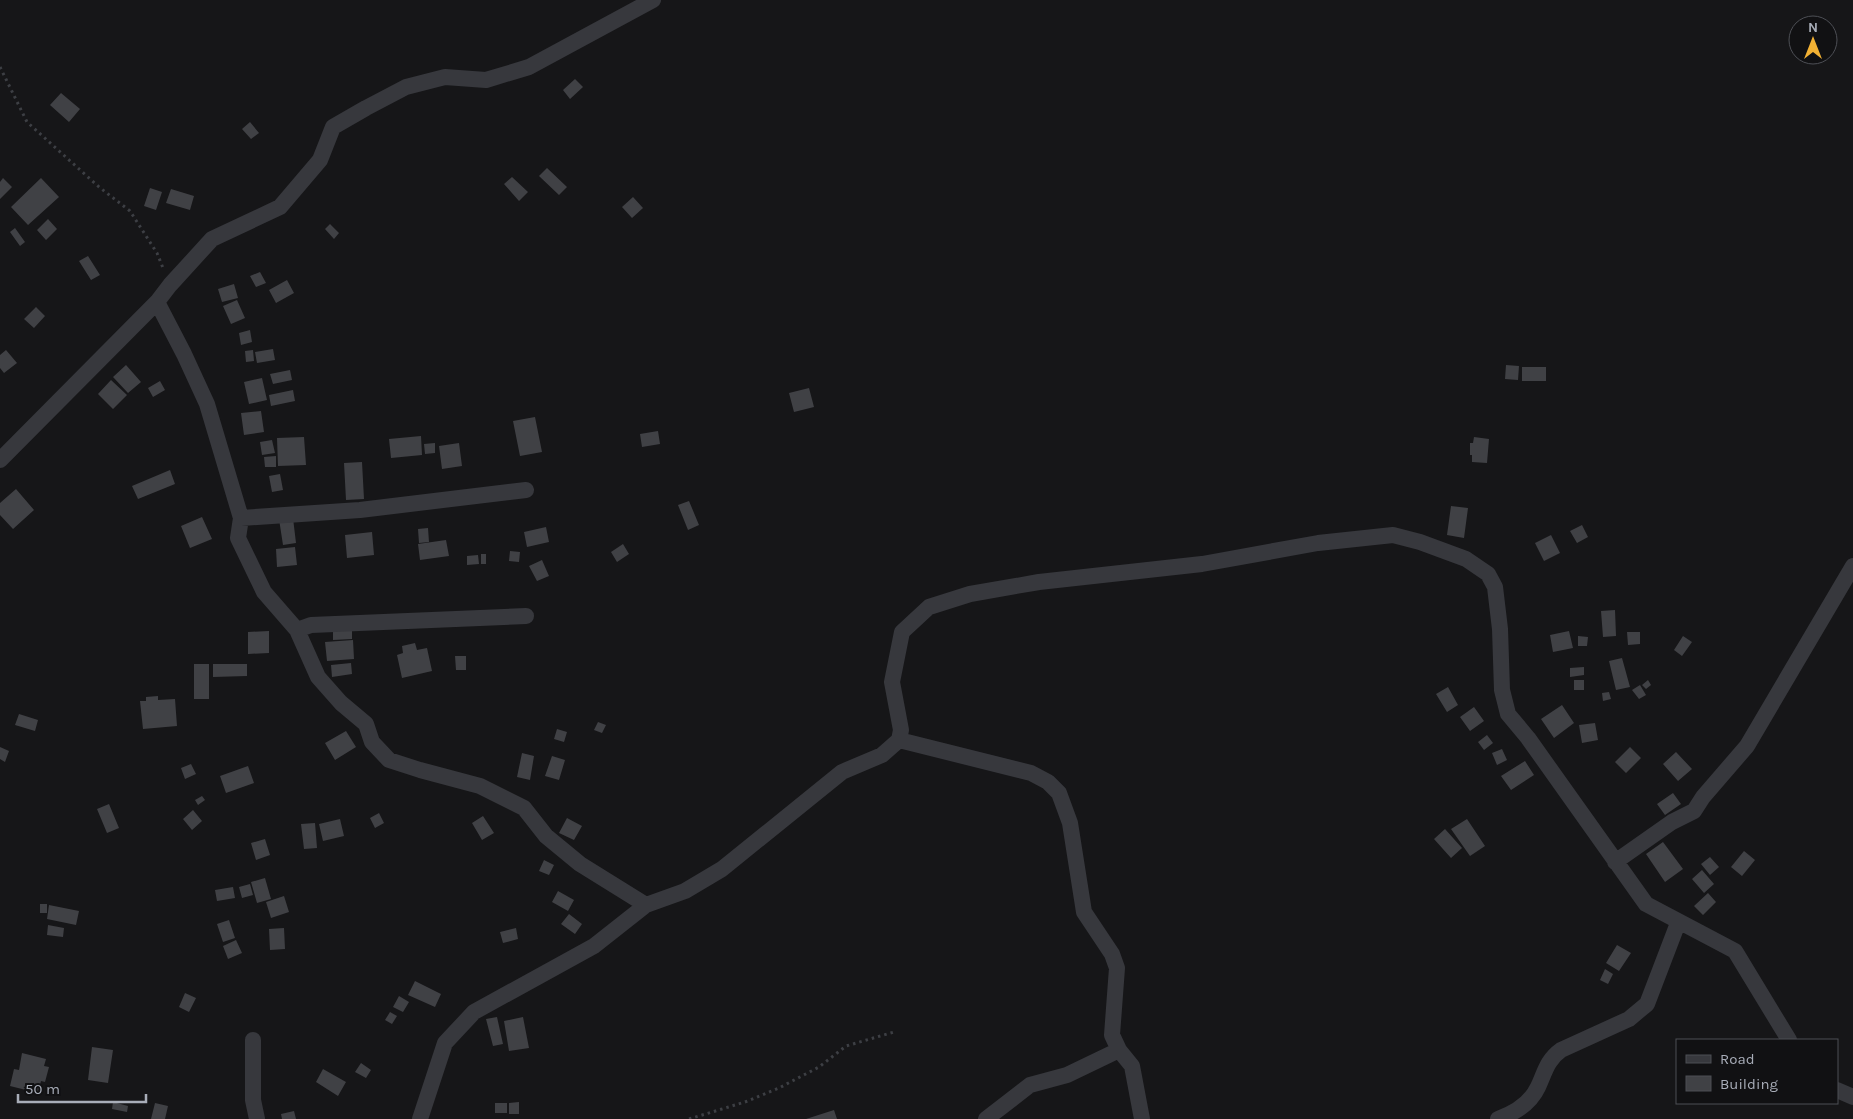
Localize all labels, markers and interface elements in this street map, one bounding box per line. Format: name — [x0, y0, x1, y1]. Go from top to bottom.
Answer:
north arrow — [1788, 15, 1838, 65]
text: N — [1808, 19, 1818, 36]
legend — [1676, 1039, 1838, 1104]
text: Road — [1720, 1050, 1755, 1068]
scale bar — [18, 1072, 145, 1104]
text: Building — [1720, 1075, 1778, 1093]
text: 50 m — [25, 1080, 60, 1098]

